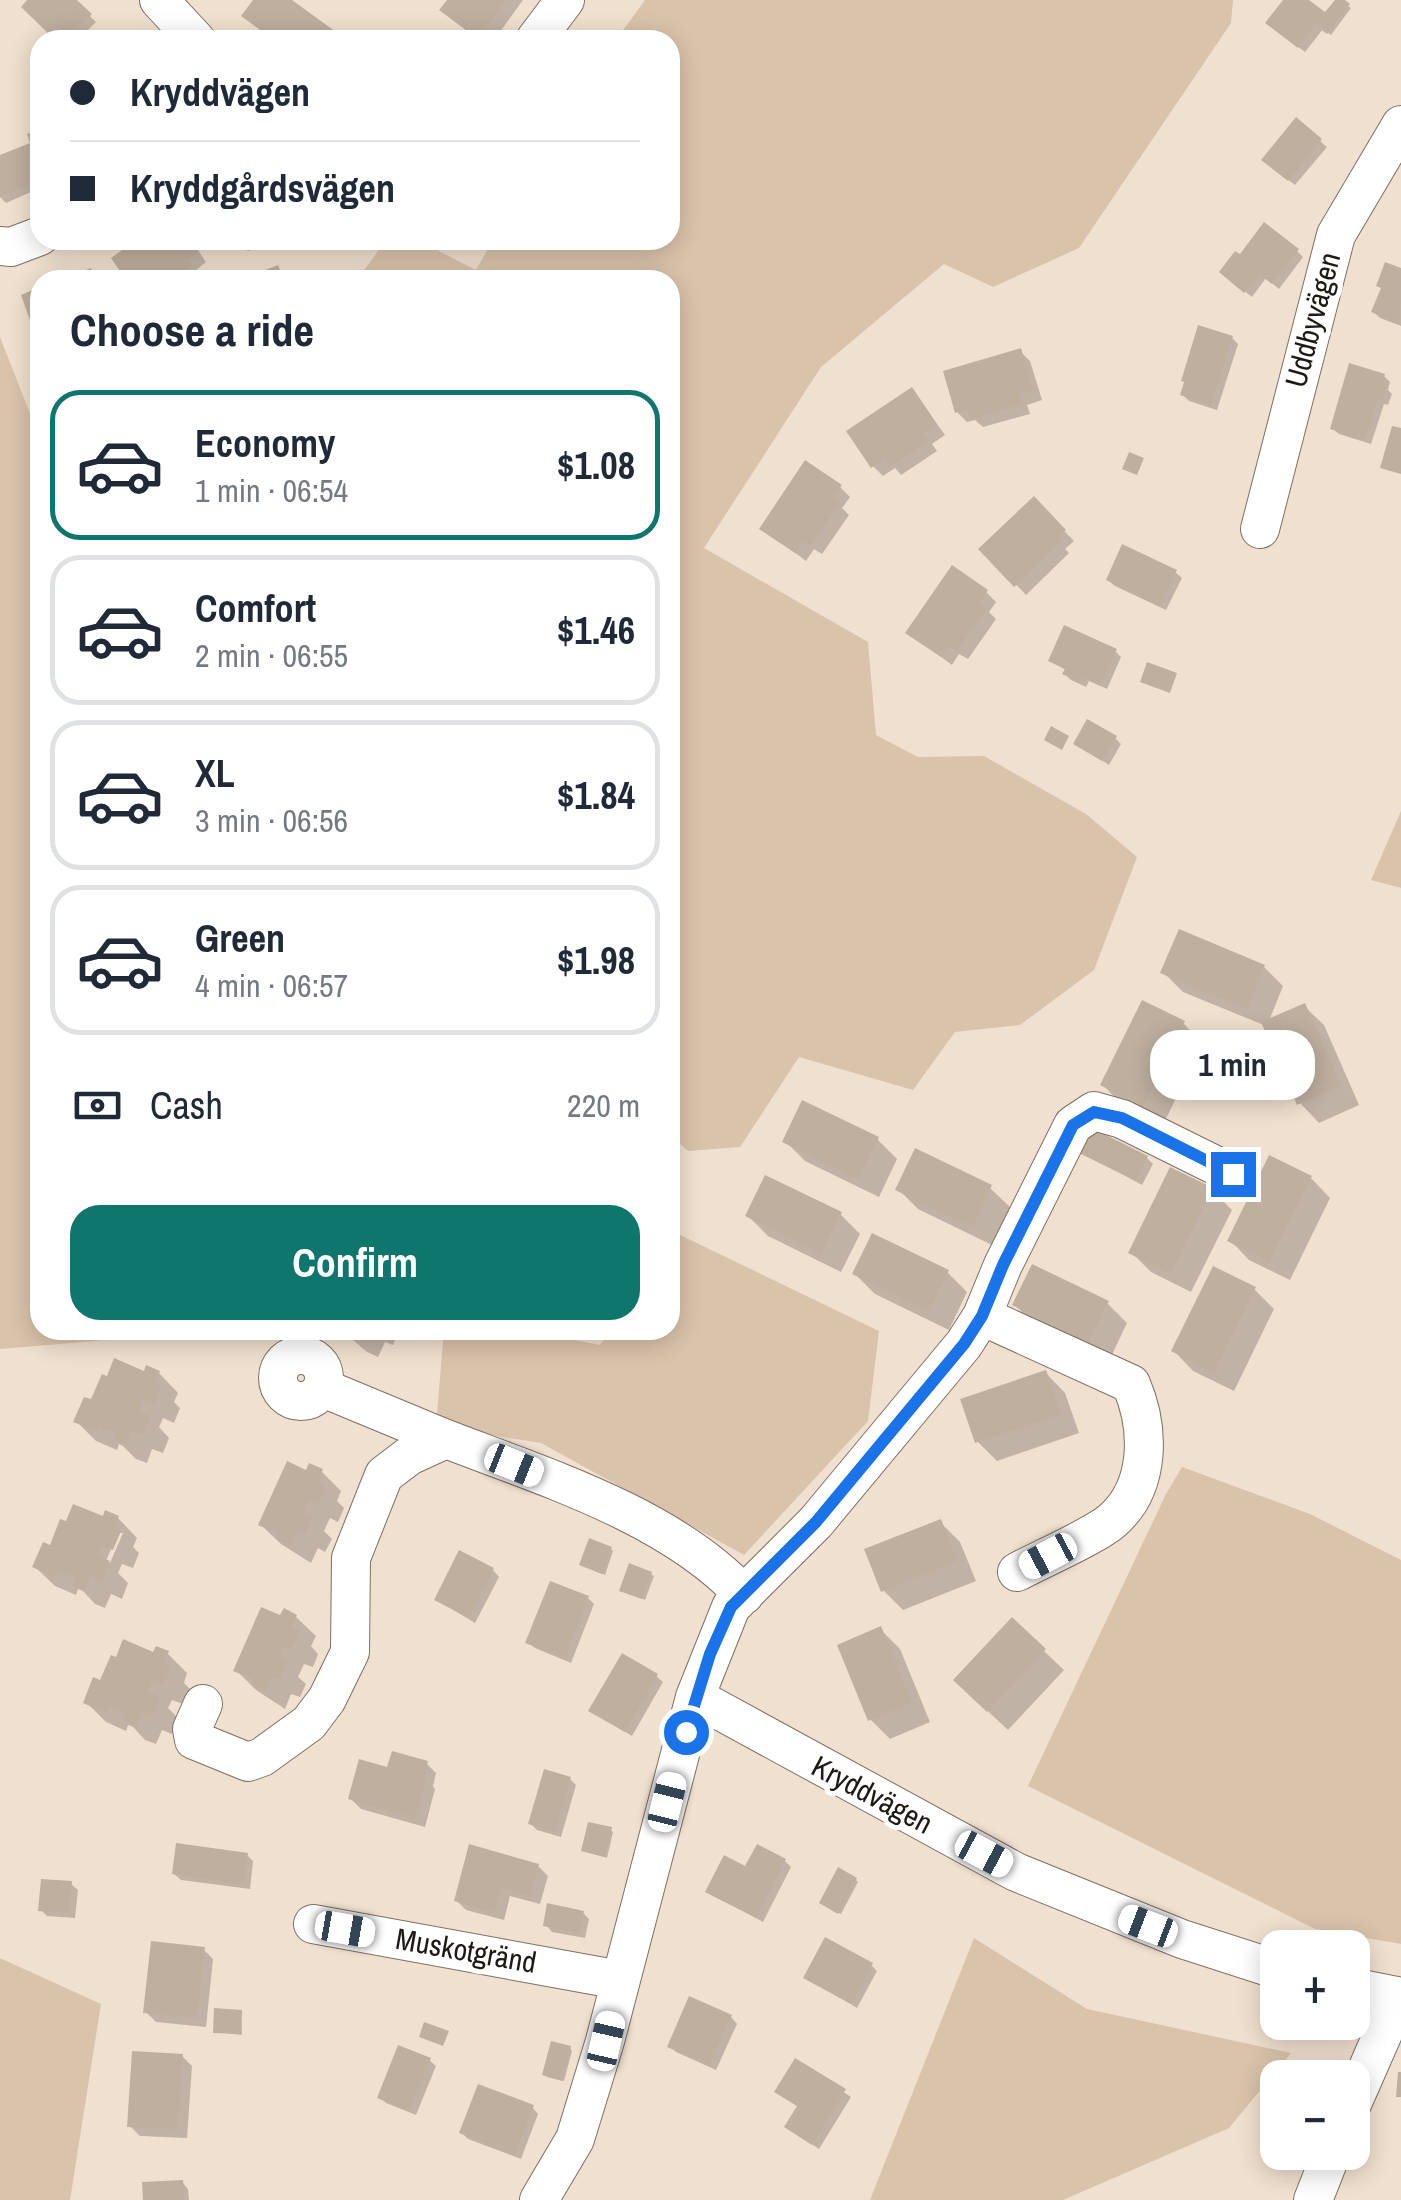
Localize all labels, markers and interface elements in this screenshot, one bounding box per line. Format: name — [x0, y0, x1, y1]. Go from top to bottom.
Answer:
text: Kryddvägen — [130, 67, 310, 118]
text: Kryddgårdsvägen — [130, 163, 395, 214]
street label: Uddbyvägen — [1275, 248, 1349, 392]
text: Choose a ride — [70, 299, 314, 360]
text: Economy — [195, 418, 335, 469]
icon: car — [75, 420, 165, 510]
text: $1.08 — [557, 440, 635, 491]
text: 1 min · 06:54 — [195, 469, 348, 512]
text: Comfort — [195, 583, 316, 634]
icon: car — [75, 585, 165, 675]
text: $1.46 — [557, 605, 635, 656]
text: 2 min · 06:55 — [195, 634, 348, 677]
text: XL — [195, 748, 235, 799]
icon: car — [75, 750, 165, 840]
text: $1.84 — [557, 770, 635, 821]
text: 3 min · 06:56 — [195, 799, 348, 842]
text: Green — [195, 913, 285, 964]
icon: car — [75, 915, 165, 1005]
text: $1.98 — [557, 935, 635, 986]
text: 4 min · 06:57 — [195, 964, 348, 1007]
callout: 1 min — [1150, 1029, 1316, 1099]
text: 1 min — [1198, 1043, 1267, 1086]
icon: cash — [70, 1078, 125, 1133]
text: Cash — [150, 1080, 223, 1131]
text: 220 m — [567, 1084, 640, 1127]
route end — [1211, 1152, 1256, 1197]
button: Confirm — [70, 1205, 640, 1320]
car — [481, 1440, 547, 1490]
car — [1014, 1529, 1082, 1583]
route start — [664, 1710, 709, 1755]
street label: Kryddvägen — [805, 1746, 940, 1843]
car — [645, 1769, 689, 1835]
car — [950, 1827, 1018, 1881]
car — [1115, 1901, 1181, 1951]
car — [313, 1909, 377, 1949]
street label: Muskotgränd — [393, 1918, 540, 1982]
map controls — [1260, 1930, 1370, 2170]
button: + — [1260, 1930, 1370, 2040]
car — [585, 2008, 627, 2074]
button: − — [1260, 2060, 1370, 2170]

